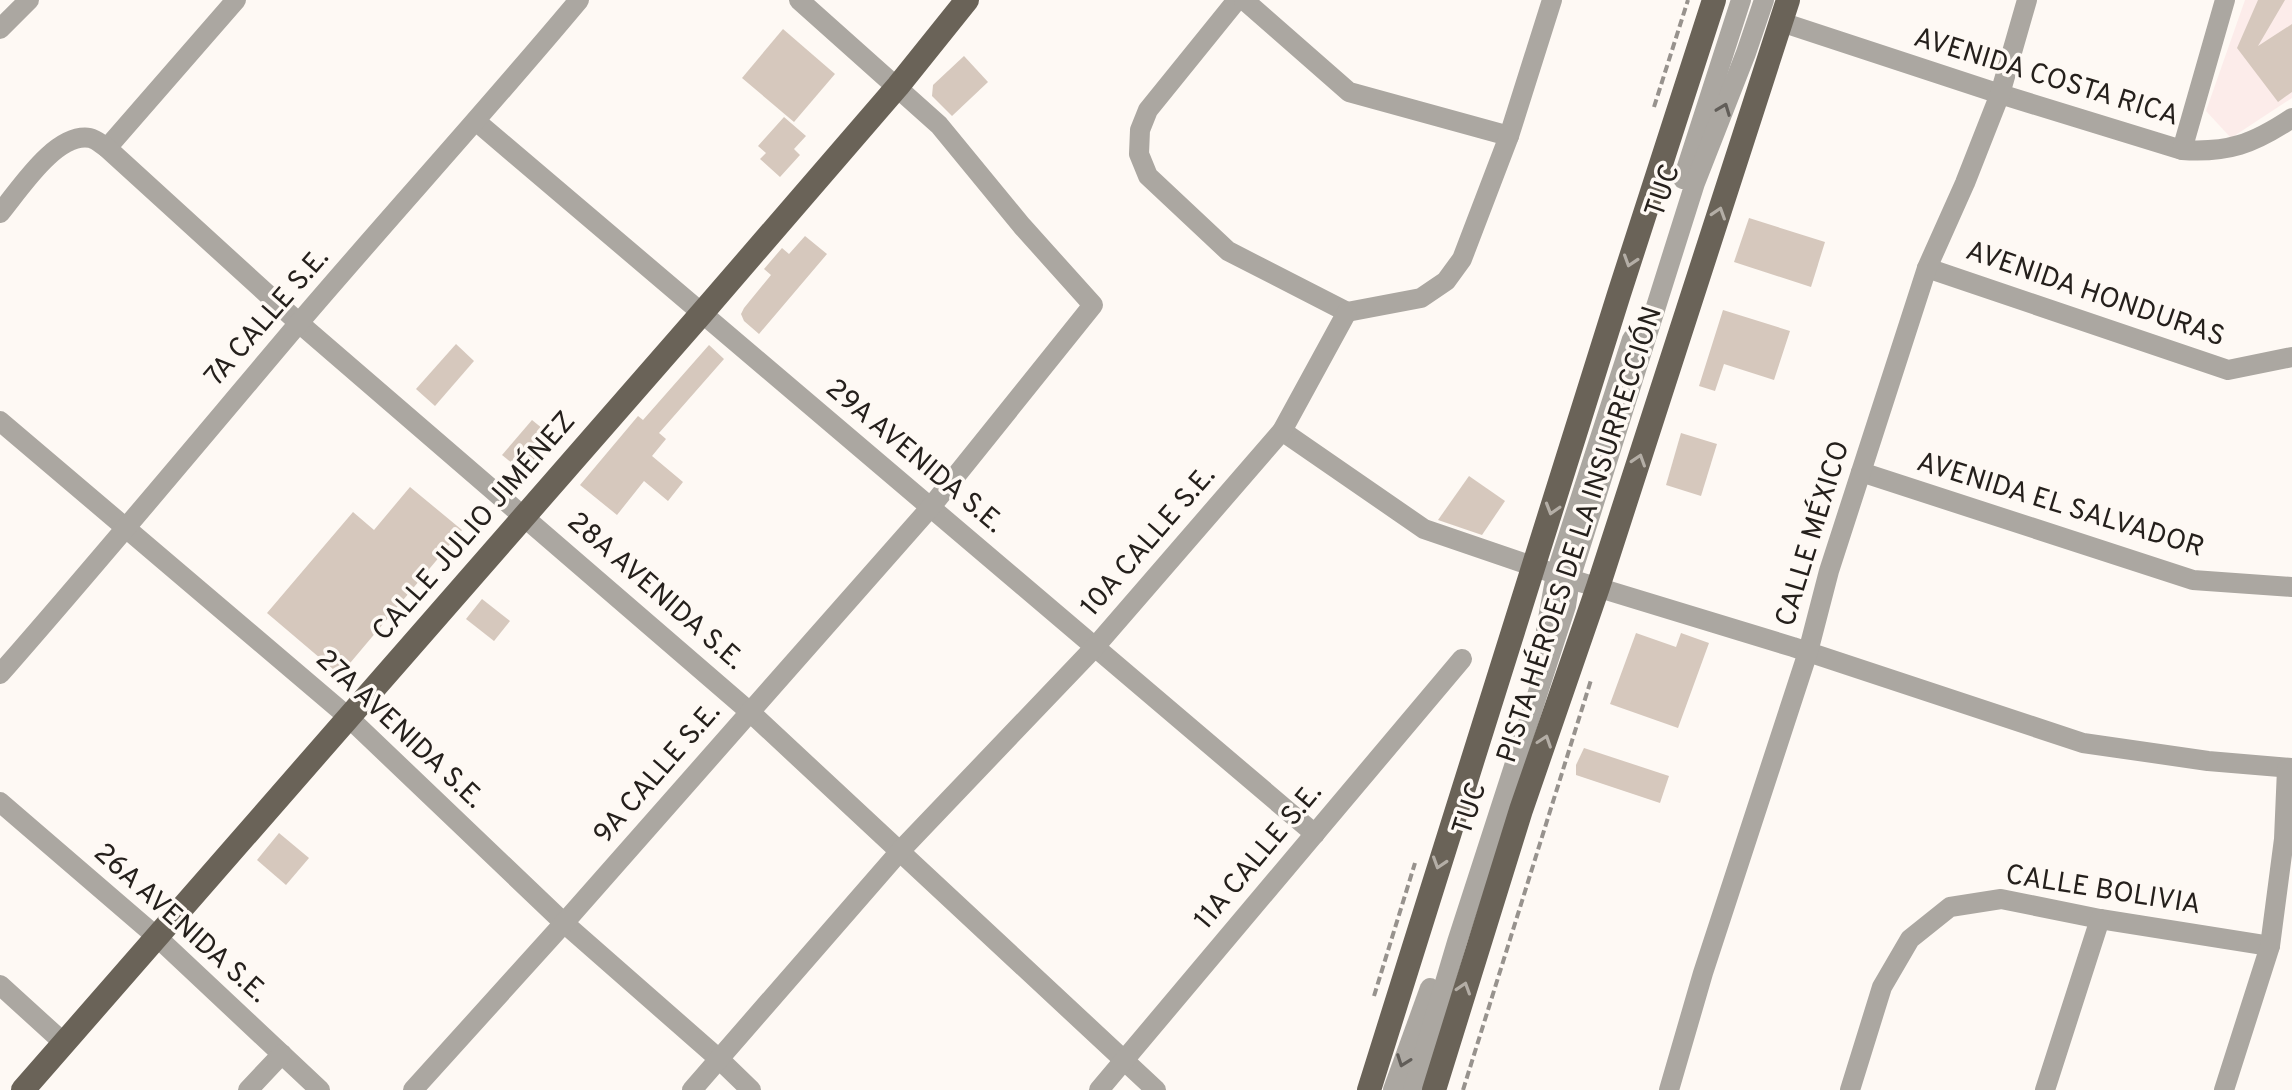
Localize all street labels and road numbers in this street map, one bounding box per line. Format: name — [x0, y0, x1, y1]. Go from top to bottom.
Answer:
street label: AVENIDA COSTA RICA — [1909, 21, 2183, 135]
street label: TUC — [1638, 160, 1690, 222]
street label: AVENIDA HONDURAS — [1961, 234, 2229, 356]
street label: 7A CALLE S.E. — [198, 241, 338, 395]
street label: PISTA HÉROES DE LA INSURRECCIÓN — [1488, 302, 1672, 768]
street label: 29A AVENIDA S.E. — [817, 372, 1011, 542]
street label: CALLE JULIO JIMÉNEZ — [364, 403, 585, 649]
street label: CALLE MÉXICO — [1767, 436, 1859, 631]
street label: AVENIDA EL SALVADOR — [1912, 445, 2208, 567]
street label: 10A CALLE S.E. — [1074, 459, 1224, 625]
street label: 28A AVENIDA S.E. — [559, 505, 751, 679]
street label: 27A AVENIDA S.E. — [307, 643, 491, 817]
street label: 9A CALLE S.E. — [587, 696, 729, 852]
street label: 11A CALLE S.E. — [1187, 776, 1331, 938]
street label: TUC — [1446, 778, 1496, 840]
street label: 26A AVENIDA S.E. — [85, 836, 275, 1012]
street label: CALLE BOLIVIA — [2003, 858, 2203, 924]

